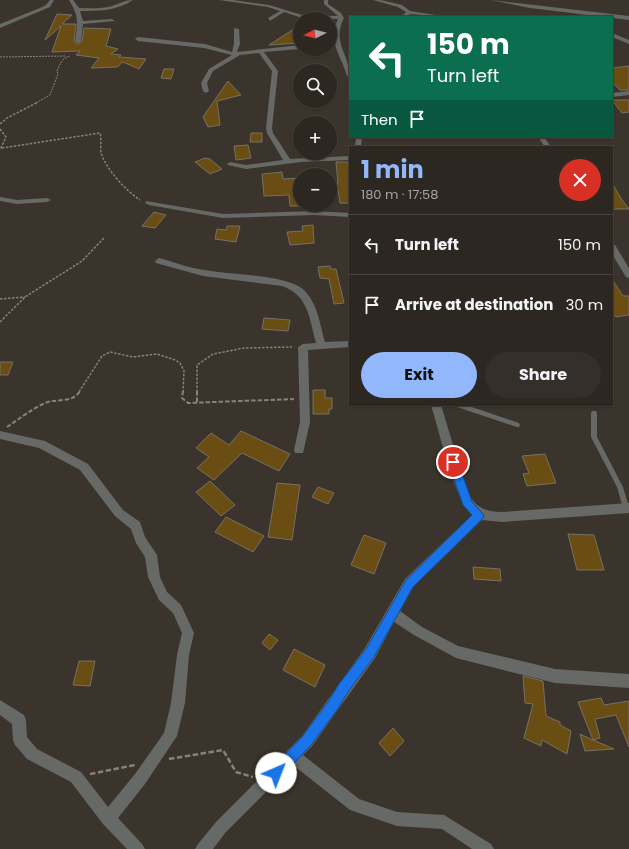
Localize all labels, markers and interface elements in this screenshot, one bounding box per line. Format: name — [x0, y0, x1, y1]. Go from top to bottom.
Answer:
north arrow — [293, 12, 337, 56]
map controls — [293, 12, 337, 212]
text: 150 m — [427, 25, 510, 64]
icon: left — [361, 32, 413, 84]
text: Turn left — [427, 63, 499, 88]
button: search — [293, 64, 337, 108]
icon: arrive — [406, 108, 428, 130]
text: Then — [361, 109, 398, 130]
button: + — [293, 116, 337, 160]
text: 1 min — [361, 153, 424, 186]
button: close — [559, 159, 601, 201]
button: − — [293, 168, 337, 212]
text: 180 m · 17:58 — [361, 185, 438, 204]
icon: left — [361, 234, 383, 256]
text: Turn left — [395, 234, 459, 255]
text: 150 m — [558, 234, 601, 255]
icon: arrive — [361, 294, 383, 316]
text: Arrive at destination — [395, 294, 553, 315]
text: 30 m — [565, 294, 603, 315]
button: Exit — [361, 352, 477, 398]
button: Share — [485, 352, 601, 398]
pin — [436, 445, 470, 479]
icon: arrive — [442, 451, 464, 473]
position arrow — [255, 752, 297, 794]

